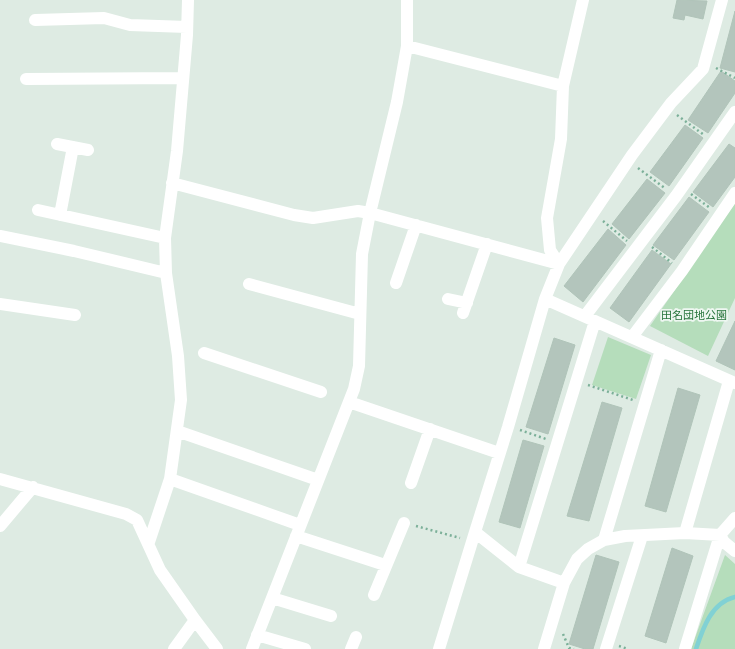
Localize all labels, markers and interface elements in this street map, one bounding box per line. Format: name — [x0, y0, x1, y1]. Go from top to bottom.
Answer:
park label: 田名団地公園 — [661, 308, 727, 323]

